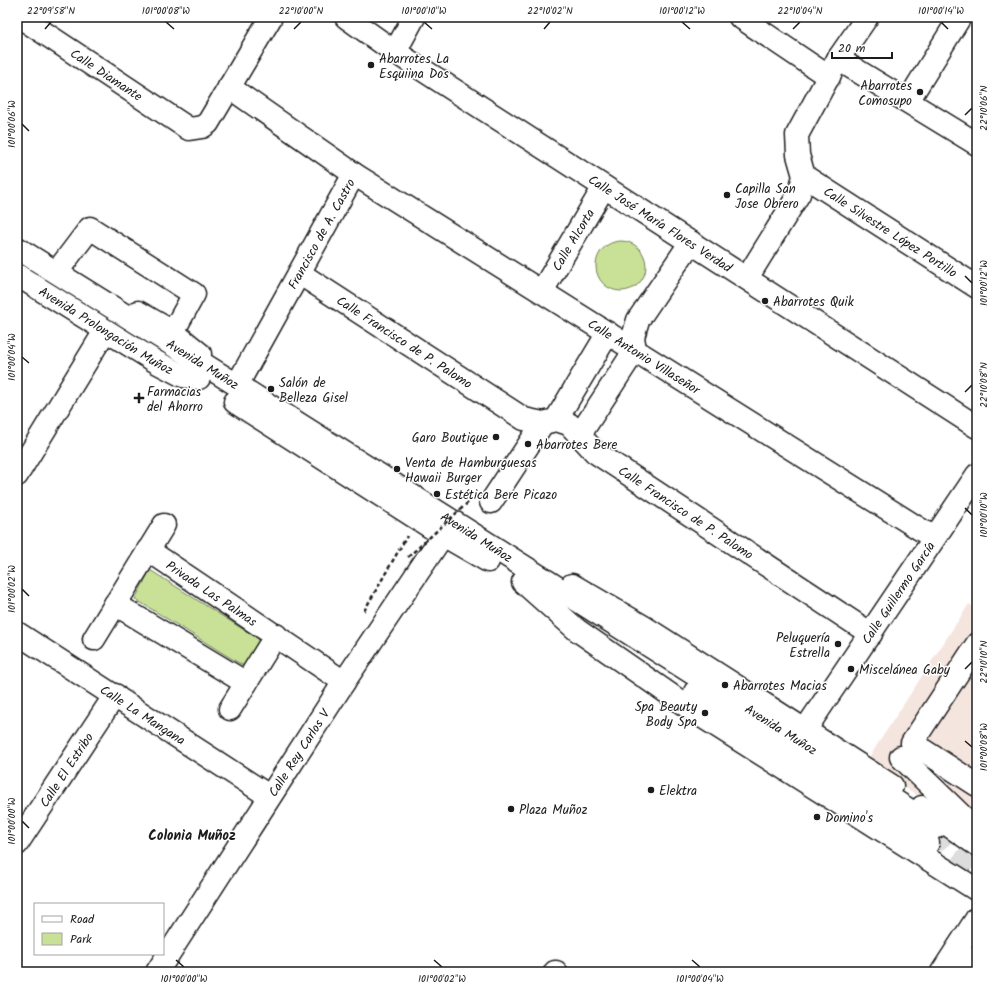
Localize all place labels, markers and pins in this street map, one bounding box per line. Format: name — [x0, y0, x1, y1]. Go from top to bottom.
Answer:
place label: Abarrotes La Esquiina Dos — [379, 49, 449, 85]
marker: Abarrotes La Esquiina Dos — [366, 60, 376, 70]
place label: Abarrotes Comosupo — [858, 76, 912, 112]
marker: Abarrotes Comosupo — [915, 87, 925, 97]
place label: Capilla San Jose Obrero — [735, 179, 799, 215]
marker: Capilla San Jose Obrero — [722, 190, 732, 200]
place label: Abarrotes Quik — [773, 292, 855, 313]
marker: Abarrotes Quik — [760, 296, 770, 306]
place label: Salón de Belleza Gisel — [279, 373, 348, 409]
place label: Farmacias del Ahorro — [147, 382, 203, 418]
marker: Salón de Belleza Gisel — [266, 384, 276, 394]
marker: Farmacias del Ahorro — [134, 393, 144, 403]
place label: Garo Boutique — [412, 428, 488, 449]
marker: Garo Boutique — [491, 432, 501, 442]
place label: Abarrotes Bere — [536, 435, 617, 456]
marker: Abarrotes Bere — [523, 439, 533, 449]
place label: Venta de Hamburguesas Hawaii Burger — [405, 453, 537, 489]
marker: Venta de Hamburguesas Hawaii Burger — [392, 464, 402, 474]
place label: Estética Bere Picazo — [445, 485, 557, 506]
marker: Estética Bere Picazo — [432, 489, 442, 499]
place label: Peluquería Estrella — [776, 628, 830, 664]
marker: Peluquería Estrella — [833, 639, 843, 649]
place label: Miscelánea Gaby — [859, 660, 951, 681]
marker: Miscelánea Gaby — [846, 664, 856, 674]
place label: Abarrotes Macias — [733, 676, 827, 697]
marker: Abarrotes Macias — [720, 680, 730, 690]
place label: Spa Beauty Body Spa — [635, 697, 698, 733]
marker: Spa Beauty Body Spa — [700, 708, 710, 718]
place label: Elektra — [659, 781, 697, 802]
marker: Elektra — [646, 785, 656, 795]
place label: Plaza Muñoz — [519, 800, 588, 821]
marker: Plaza Muñoz — [506, 804, 516, 814]
place label: Domino's — [825, 808, 873, 829]
marker: Domino's — [812, 812, 822, 822]

